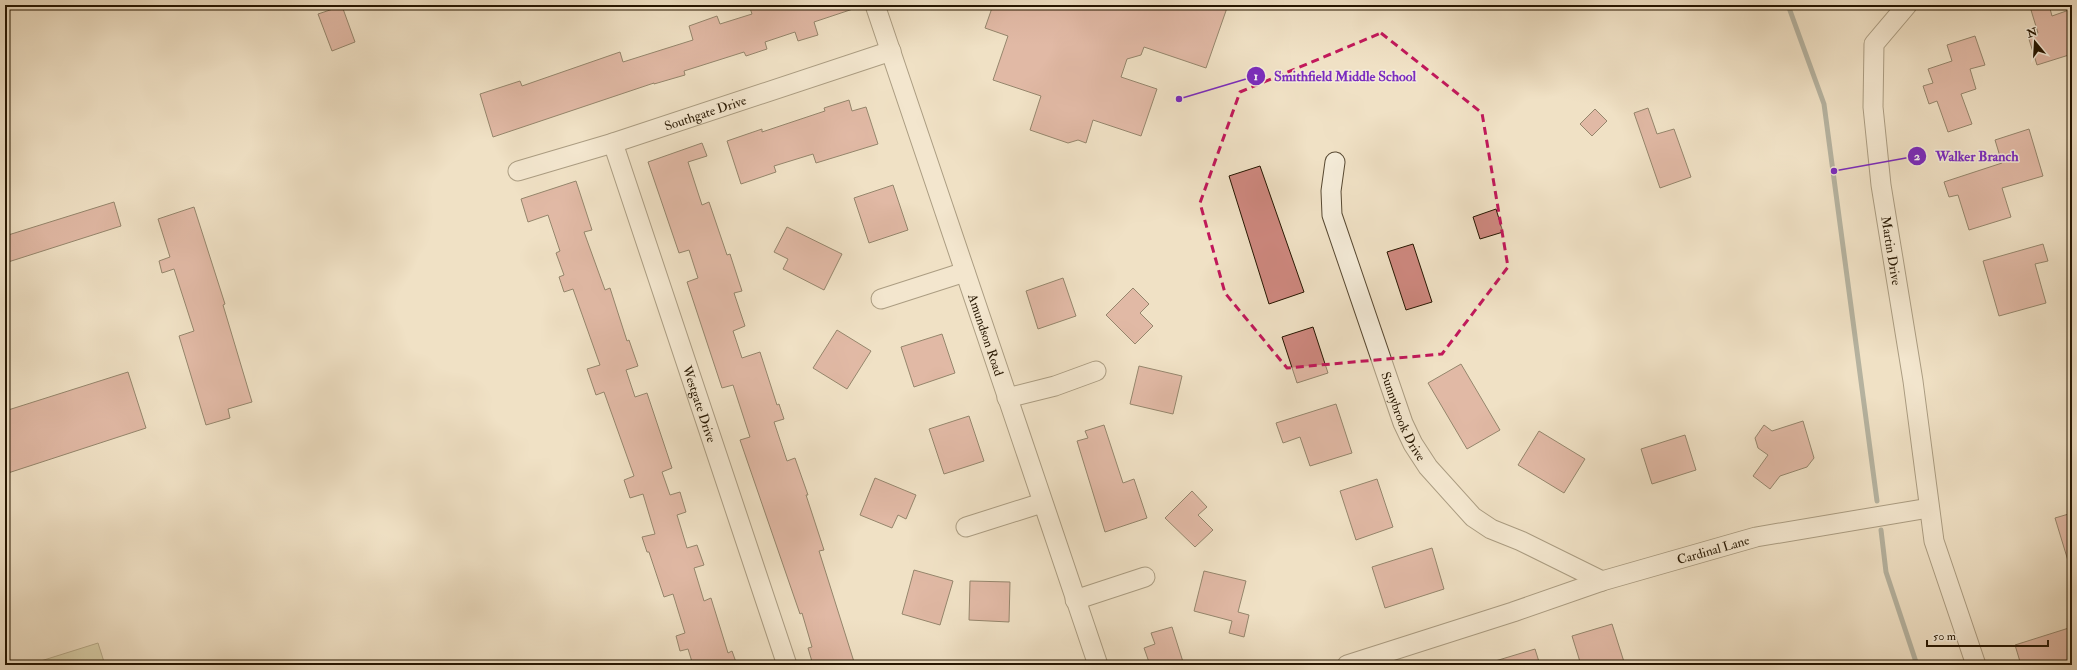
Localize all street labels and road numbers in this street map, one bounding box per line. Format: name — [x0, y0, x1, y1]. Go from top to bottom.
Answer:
street label: Southgate Drive — [662, 92, 749, 134]
street label: Martin Drive — [1877, 215, 1904, 287]
street label: Amundson Road — [964, 291, 1007, 379]
street label: Westgate Drive — [678, 363, 719, 445]
street label: Sunnybrook Drive — [1377, 370, 1429, 465]
street label: Cardinal Lane — [1675, 532, 1752, 568]

